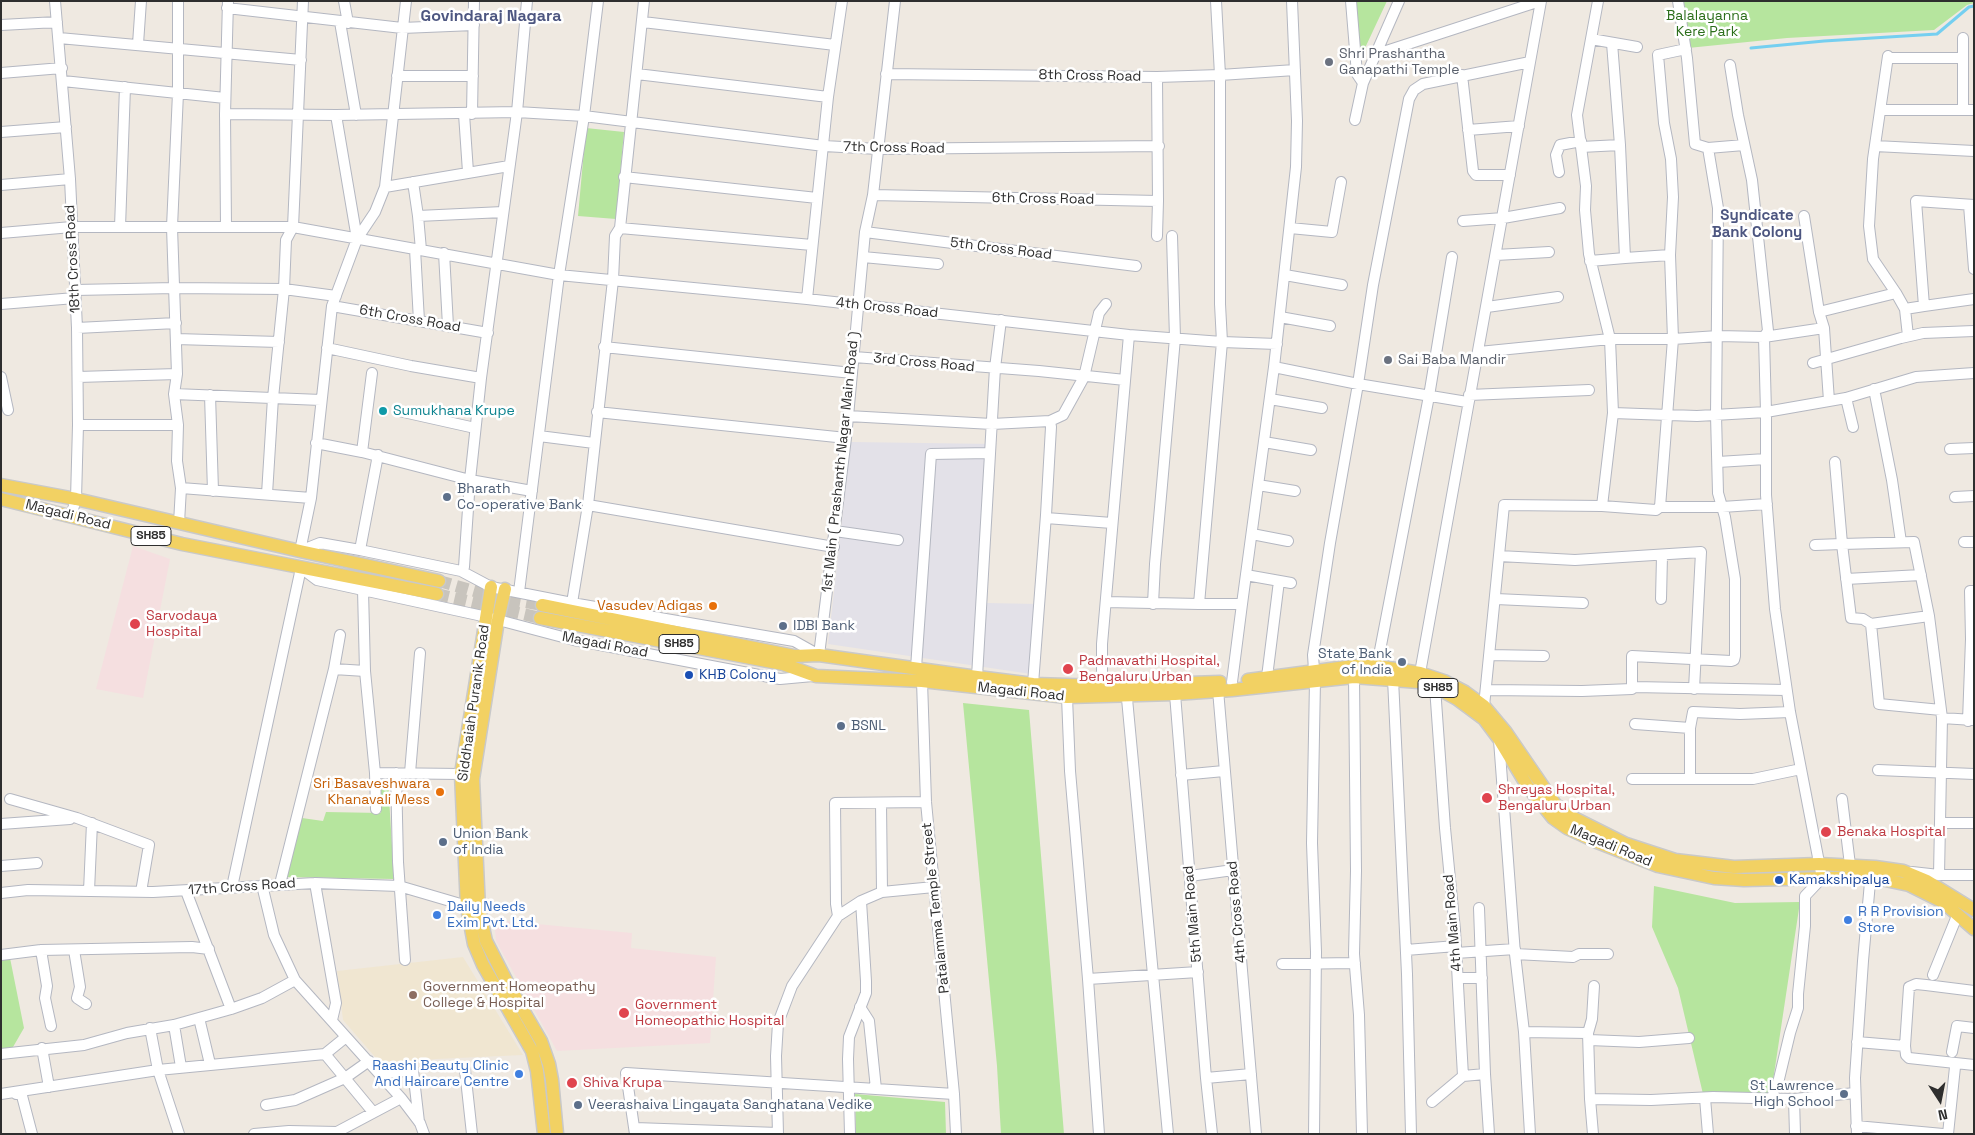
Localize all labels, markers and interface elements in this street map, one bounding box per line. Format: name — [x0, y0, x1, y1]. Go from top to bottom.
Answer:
district label: Govindaraj Nagara — [421, 7, 561, 27]
park label: Balalayanna Kere Park — [1666, 8, 1748, 40]
place label: Shri Prashantha Ganapathi Temple — [1339, 46, 1459, 78]
marker: Shri Prashantha Ganapathi Temple — [1323, 56, 1335, 68]
street label: 8th Cross Road — [1038, 67, 1142, 85]
street label: 7th Cross Road — [843, 139, 945, 157]
street label: 6th Cross Road — [992, 190, 1094, 208]
street label: 18th Cross Road — [62, 204, 84, 314]
district label: Syndicate Bank Colony — [1712, 207, 1802, 242]
street label: 5th Cross Road — [949, 234, 1053, 264]
street label: 4th Cross Road — [835, 294, 939, 322]
street label: 6th Cross Road — [358, 302, 462, 336]
street label: 1st Main ( Prashanth Nagar Main Road ) — [819, 331, 863, 593]
street label: 3rd Cross Road — [873, 350, 975, 376]
place label: Sai Baba Mandir — [1398, 352, 1506, 368]
marker: Sai Baba Mandir — [1382, 354, 1394, 366]
place label: Sumukhana Krupe — [393, 403, 515, 419]
marker: Sumukhana Krupe — [377, 405, 389, 417]
place label: Bharath Co-operative Bank — [457, 481, 582, 514]
marker: Bharath Co-operative Bank — [441, 491, 453, 503]
street label: Magadi Road — [24, 496, 112, 534]
road number: SH85 — [131, 526, 171, 546]
place label: Vasudev Adigas — [597, 598, 703, 614]
marker: Vasudev Adigas — [707, 600, 719, 612]
place label: Sarvodaya Hospital — [146, 608, 217, 640]
marker: Sarvodaya Hospital — [128, 617, 142, 631]
place label: IDBI Bank — [793, 618, 855, 634]
marker: IDBI Bank — [777, 620, 789, 632]
street label: Siddhaiah Puranik Road — [455, 624, 493, 782]
street label: Magadi Road — [561, 628, 649, 662]
road number: SH85 — [659, 634, 699, 654]
place label: State Bank of India — [1318, 646, 1392, 679]
place label: Padmavathi Hospital, Bengaluru Urban — [1079, 653, 1220, 686]
marker: State Bank of India — [1396, 656, 1408, 668]
marker: Padmavathi Hospital, Bengaluru Urban — [1061, 662, 1075, 676]
place label: KHB Colony — [699, 667, 776, 683]
marker: KHB Colony — [683, 669, 695, 681]
road number: SH85 — [1418, 678, 1458, 698]
street label: Magadi Road — [977, 679, 1065, 705]
place label: BSNL — [851, 718, 886, 734]
marker: BSNL — [835, 720, 847, 732]
place label: Sri Basaveshwara Khanavali Mess — [313, 776, 430, 809]
place label: Shreyas Hospital, Bengaluru Urban — [1498, 782, 1615, 814]
marker: Sri Basaveshwara Khanavali Mess — [434, 786, 446, 798]
marker: Shreyas Hospital, Bengaluru Urban — [1480, 791, 1494, 805]
street label: Magadi Road — [1568, 821, 1654, 871]
street label: Patalamma Temple Street — [919, 822, 953, 994]
place label: Benaka Hospital — [1837, 824, 1946, 840]
marker: Benaka Hospital — [1819, 825, 1833, 839]
place label: Union Bank of India — [453, 826, 529, 859]
marker: Union Bank of India — [437, 836, 449, 848]
street label: 4th Cross Road — [1224, 860, 1250, 964]
street label: 5th Main Road — [1180, 865, 1206, 963]
place label: Kamakshipalya — [1789, 872, 1890, 888]
street label: 4th Main Road — [1440, 874, 1466, 972]
marker: Kamakshipalya — [1773, 874, 1785, 886]
street label: 17th Cross Road — [188, 875, 296, 899]
place label: Daily Needs Exim Pvt. Ltd. — [447, 899, 538, 932]
place label: R R Provision Store — [1858, 904, 1944, 936]
marker: Daily Needs Exim Pvt. Ltd. — [431, 909, 443, 921]
marker: R R Provision Store — [1842, 914, 1854, 926]
place label: Government Homeopathy College & Hospital — [423, 979, 596, 1012]
marker: Government Homeopathy College & Hospital — [407, 989, 419, 1001]
place label: Government Homeopathic Hospital — [635, 997, 784, 1030]
marker: Government Homeopathic Hospital — [617, 1006, 631, 1020]
place label: Raashi Beauty Clinic And Haircare Centre — [372, 1058, 509, 1090]
marker: Raashi Beauty Clinic And Haircare Centre — [513, 1068, 525, 1080]
place label: Shiva Krupa — [583, 1075, 662, 1091]
north arrow — [1915, 1075, 1965, 1125]
marker: Shiva Krupa — [565, 1076, 579, 1090]
place label: St Lawrence High School — [1750, 1078, 1834, 1110]
marker: St Lawrence High School — [1838, 1088, 1850, 1100]
place label: Veerashaiva Lingayata Sanghatana Vedike — [588, 1097, 872, 1113]
marker: Veerashaiva Lingayata Sanghatana Vedike — [572, 1099, 584, 1111]
text: N — [1937, 1105, 1949, 1124]

